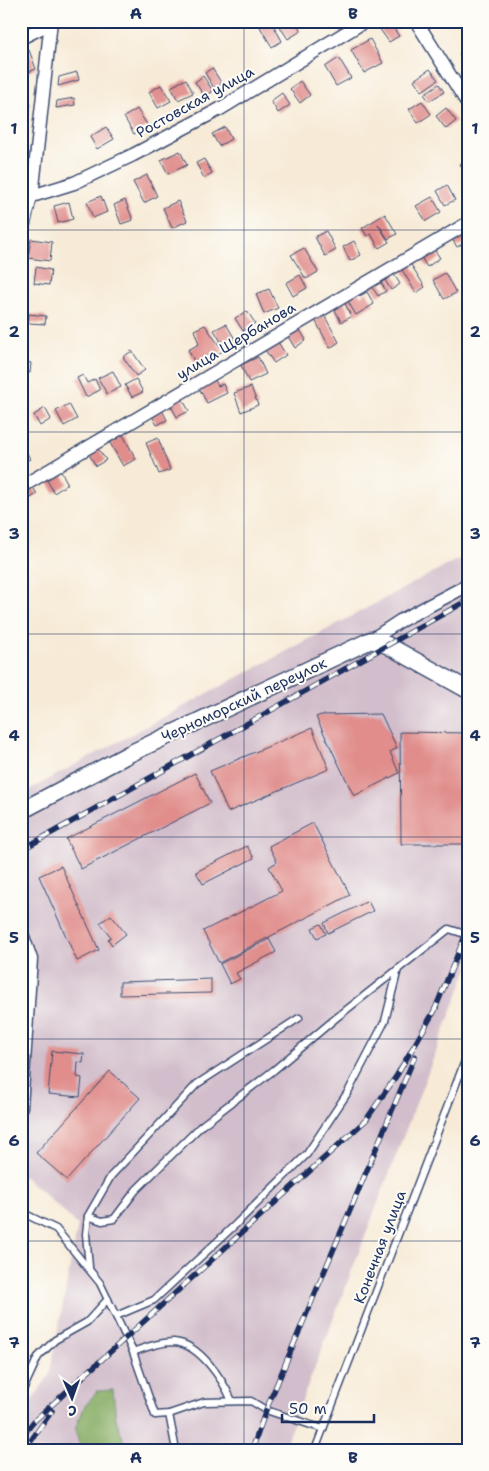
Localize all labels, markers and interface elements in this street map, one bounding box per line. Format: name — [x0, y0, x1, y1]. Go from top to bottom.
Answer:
text: A — [130, 3, 142, 24]
text: B — [348, 3, 358, 24]
street label: Ростовская улица — [133, 61, 258, 143]
text: 1 — [10, 118, 18, 139]
text: 1 — [471, 118, 479, 139]
street label: улица Щербанова — [173, 297, 300, 385]
text: 2 — [8, 321, 20, 342]
text: 2 — [469, 321, 481, 342]
text: 3 — [8, 523, 20, 544]
text: 3 — [469, 523, 481, 544]
street label: Черноморский переулок — [158, 653, 330, 747]
text: 4 — [8, 725, 20, 746]
text: 4 — [469, 725, 481, 746]
text: 5 — [9, 927, 19, 948]
text: 5 — [470, 927, 480, 948]
text: 6 — [8, 1130, 20, 1151]
text: 6 — [469, 1130, 481, 1151]
street label: Конечная улица — [349, 1187, 411, 1306]
text: 7 — [8, 1332, 20, 1353]
text: 7 — [469, 1332, 481, 1353]
north arrow — [48, 1374, 98, 1424]
scale bar — [282, 1391, 374, 1423]
text: 50 m — [289, 1399, 327, 1419]
text: С — [68, 1402, 77, 1420]
text: A — [130, 1447, 142, 1468]
text: B — [348, 1447, 358, 1468]

